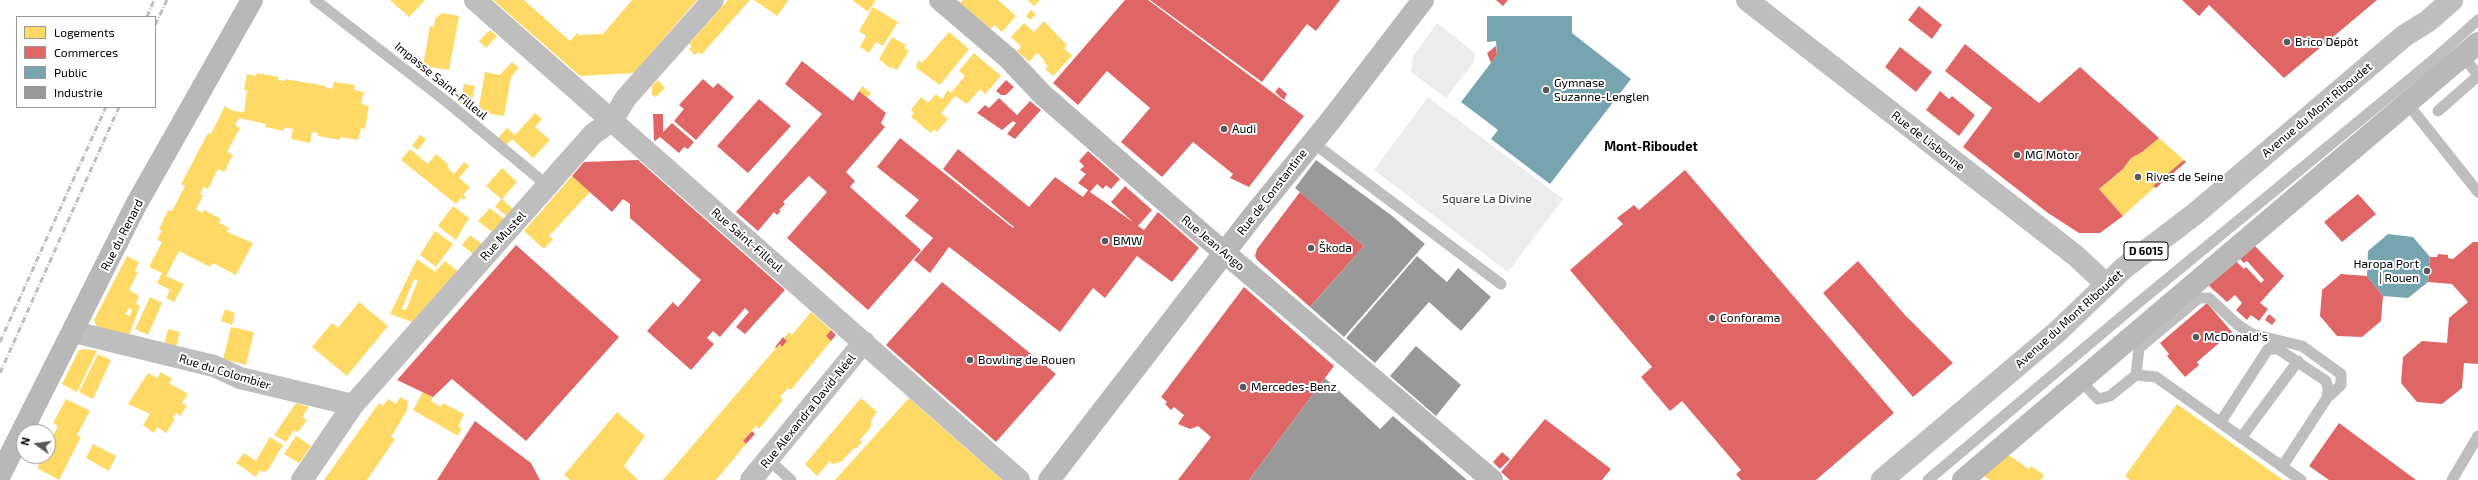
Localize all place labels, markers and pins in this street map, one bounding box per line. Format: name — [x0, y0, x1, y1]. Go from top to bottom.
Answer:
place label: Brico Dépôt — [2295, 35, 2358, 49]
marker: Brico Dépôt — [2282, 37, 2292, 47]
place label: Gymnase Suzanne-Lenglen — [1554, 76, 1649, 104]
marker: Gymnase Suzanne-Lenglen — [1541, 85, 1551, 95]
place label: Audi — [1232, 122, 1256, 136]
marker: Audi — [1219, 124, 1229, 134]
place label: MG Motor — [2025, 148, 2079, 162]
marker: MG Motor — [2012, 150, 2022, 160]
place label: Rives de Seine — [2146, 170, 2223, 184]
marker: Rives de Seine — [2133, 172, 2143, 182]
place label: BMW — [1113, 234, 1142, 248]
marker: BMW — [1100, 236, 1110, 246]
place label: Škoda — [1319, 241, 1352, 255]
marker: Škoda — [1306, 243, 1316, 253]
place label: Haropa Port | Rouen — [2353, 257, 2419, 285]
marker: Haropa Port | Rouen — [2422, 266, 2432, 276]
place label: Conforama — [1720, 311, 1780, 325]
marker: Conforama — [1707, 313, 1717, 323]
place label: McDonald's — [2204, 330, 2268, 344]
marker: McDonald's — [2191, 332, 2201, 342]
place label: Bowling de Rouen — [978, 353, 1075, 367]
marker: Bowling de Rouen — [965, 355, 975, 365]
place label: Mercedes-Benz — [1251, 380, 1337, 394]
marker: Mercedes-Benz — [1238, 382, 1248, 392]

